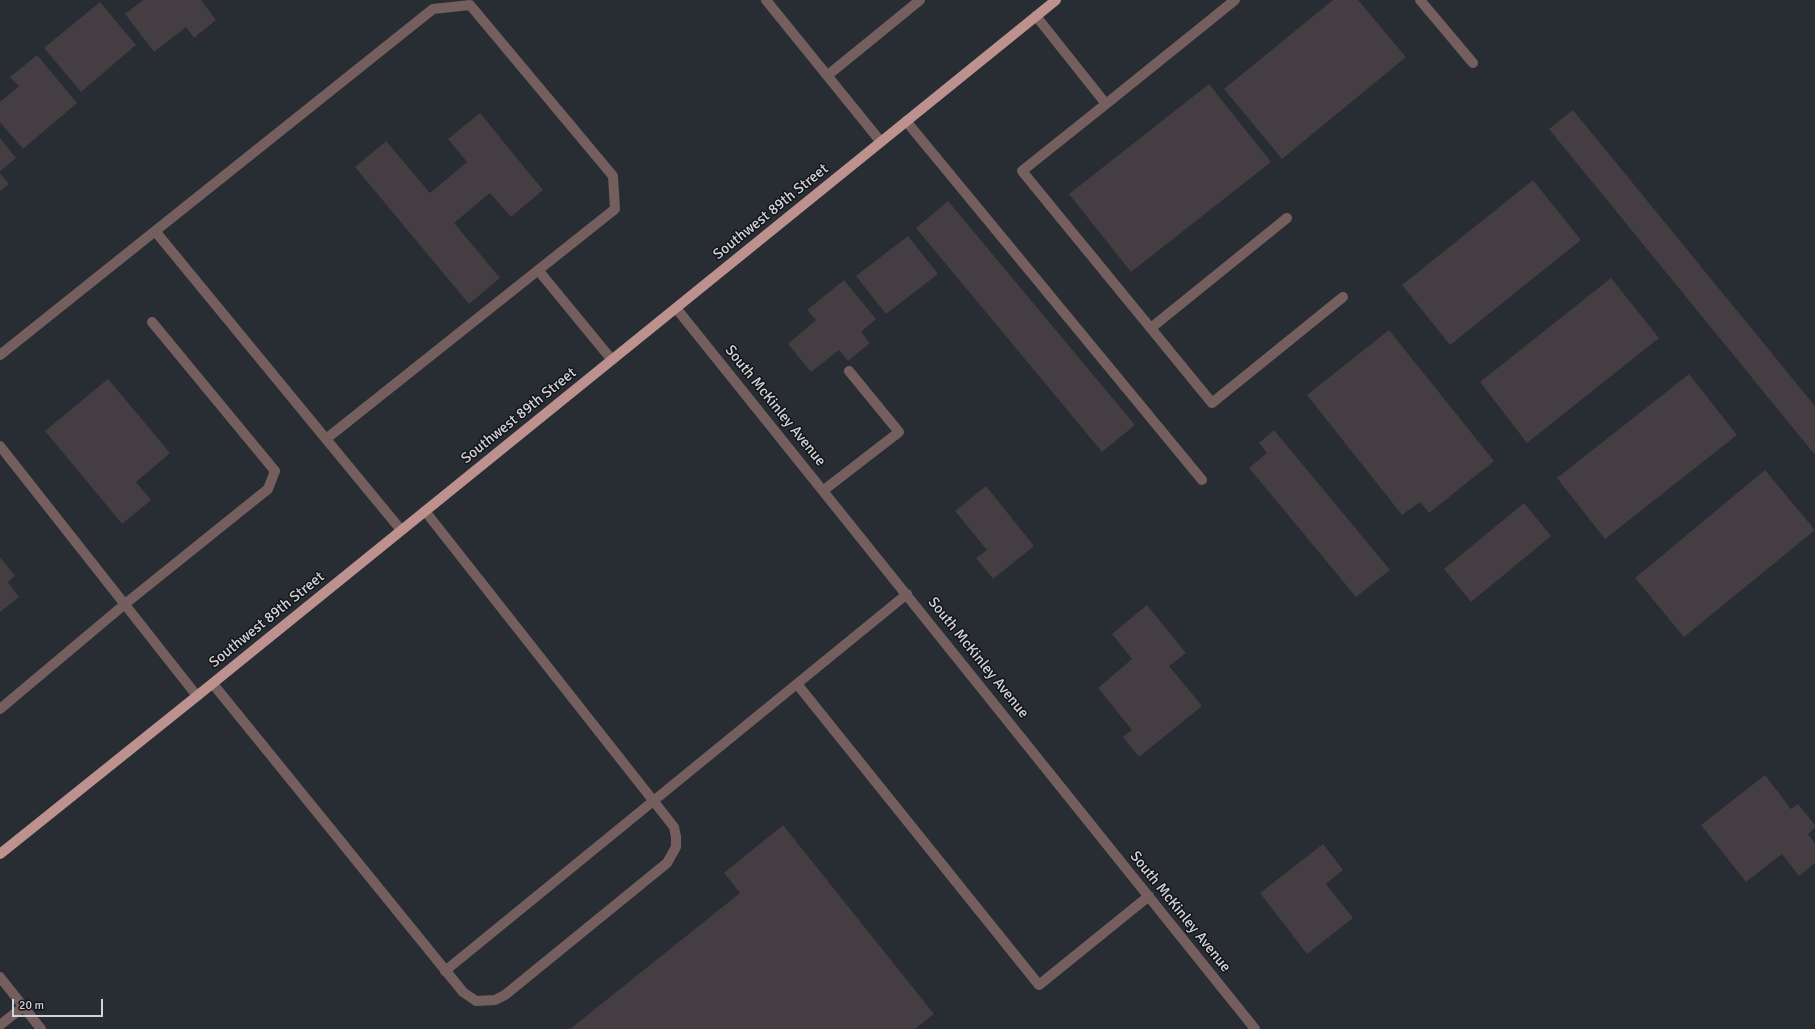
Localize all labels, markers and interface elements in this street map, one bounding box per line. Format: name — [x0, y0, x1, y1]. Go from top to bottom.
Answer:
street label: Southwest 89th Street — [710, 160, 832, 264]
street label: South McKinley Avenue — [721, 342, 829, 470]
street label: Southwest 89th Street — [458, 364, 580, 468]
street label: Southwest 89th Street — [206, 568, 328, 672]
street label: South McKinley Avenue — [924, 594, 1032, 722]
street label: South McKinley Avenue — [1126, 848, 1234, 976]
scale bar — [14, 991, 105, 1017]
text: 20 m — [19, 998, 44, 1013]

